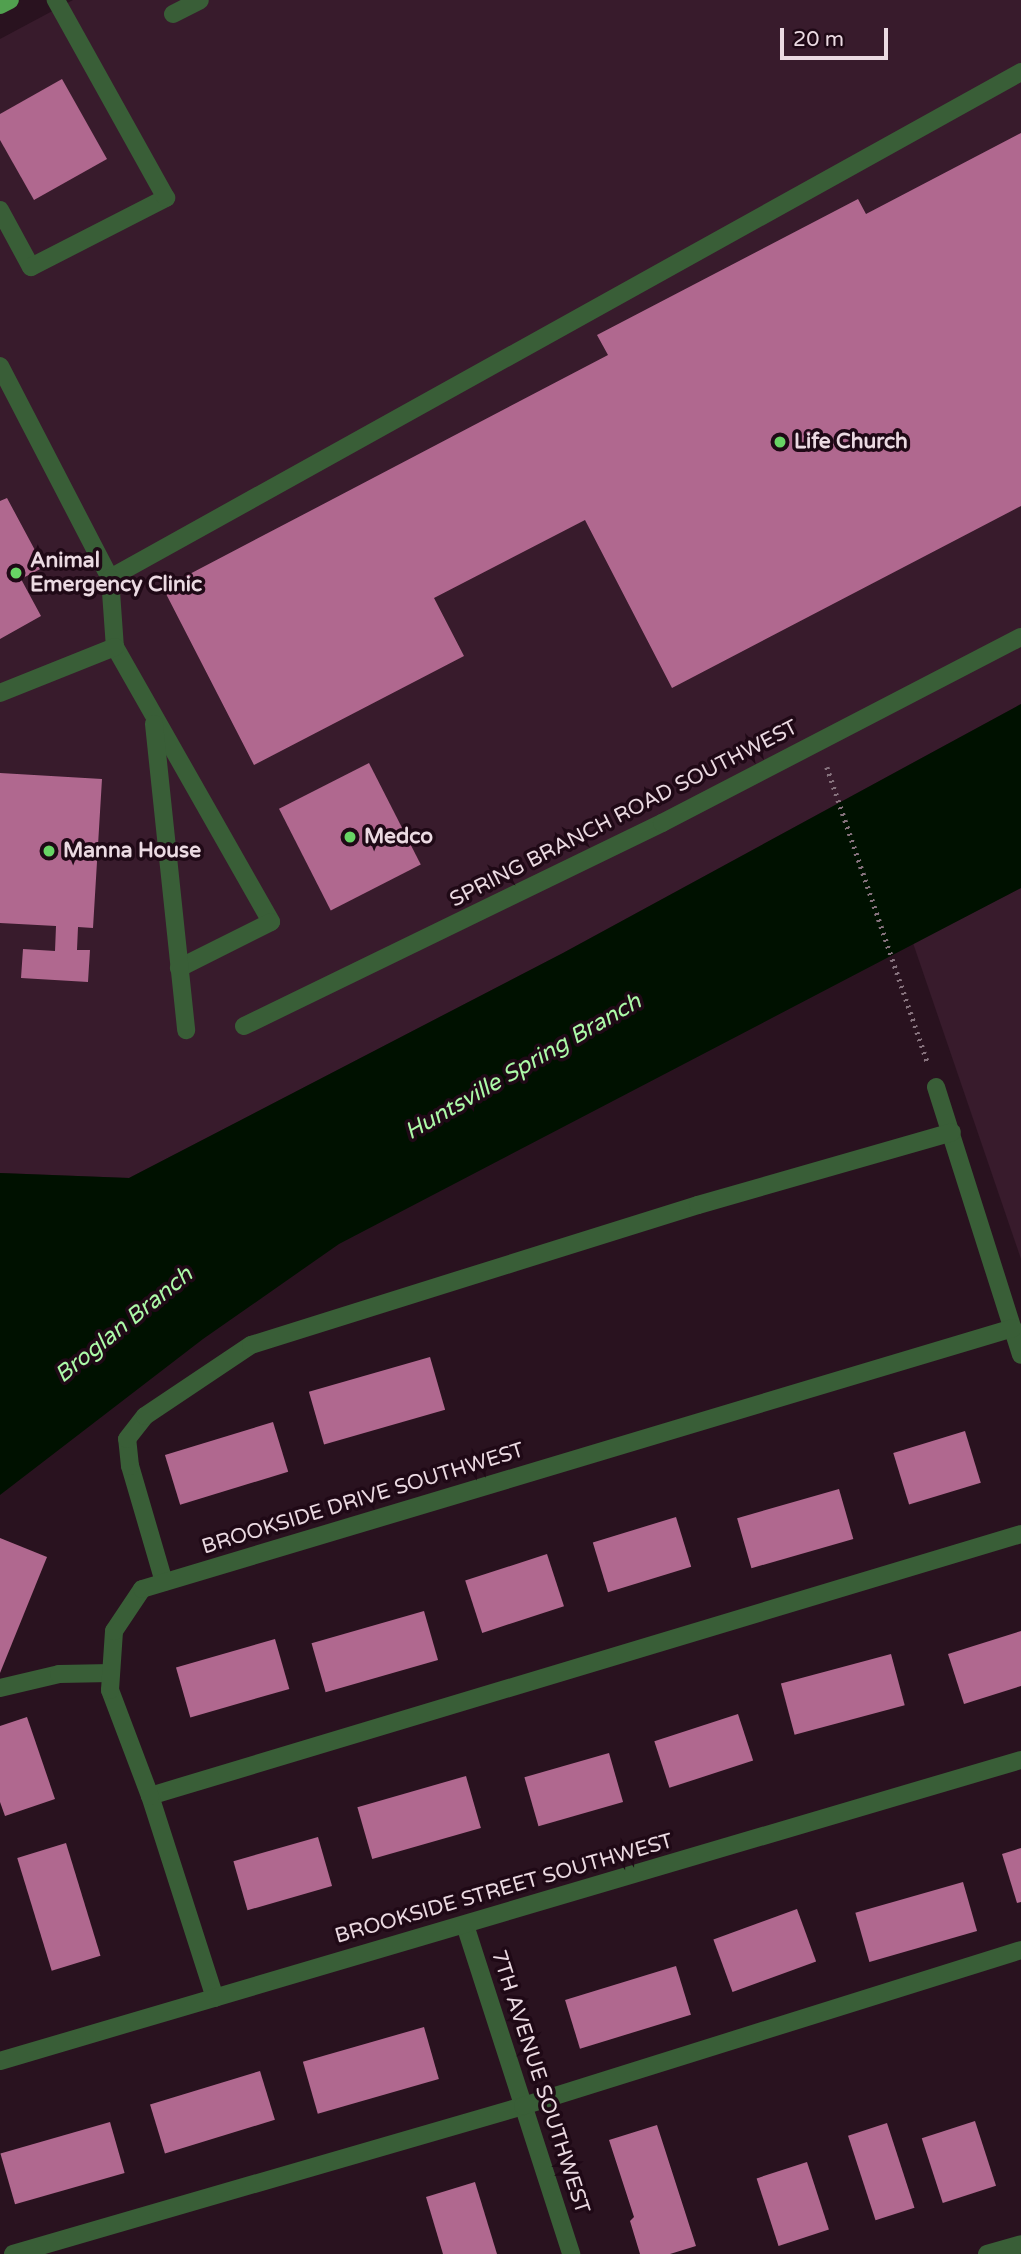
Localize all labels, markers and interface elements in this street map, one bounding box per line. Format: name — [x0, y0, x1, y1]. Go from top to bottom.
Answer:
scale bar — [783, 14, 892, 58]
text: 20 m — [793, 27, 844, 52]
place label: Life Church — [794, 429, 908, 455]
marker: Life Church — [772, 434, 788, 450]
place label: Animal Emergency Clinic — [30, 548, 202, 598]
marker: Animal Emergency Clinic — [8, 565, 24, 581]
street label: SPRING BRANCH ROAD SOUTHWEST — [446, 715, 802, 913]
place label: Medco — [364, 824, 433, 850]
marker: Medco — [342, 829, 358, 845]
place label: Manna House — [63, 838, 201, 864]
marker: Manna House — [41, 843, 57, 859]
water label: Huntsville Spring Branch — [400, 988, 646, 1146]
water label: Broglan Branch — [50, 1261, 198, 1389]
street label: BROOKSIDE DRIVE SOUTHWEST — [199, 1438, 527, 1560]
street label: BROOKSIDE STREET SOUTHWEST — [332, 1829, 676, 1949]
street label: 7TH AVENUE SOUTHWEST — [485, 1947, 595, 2217]

